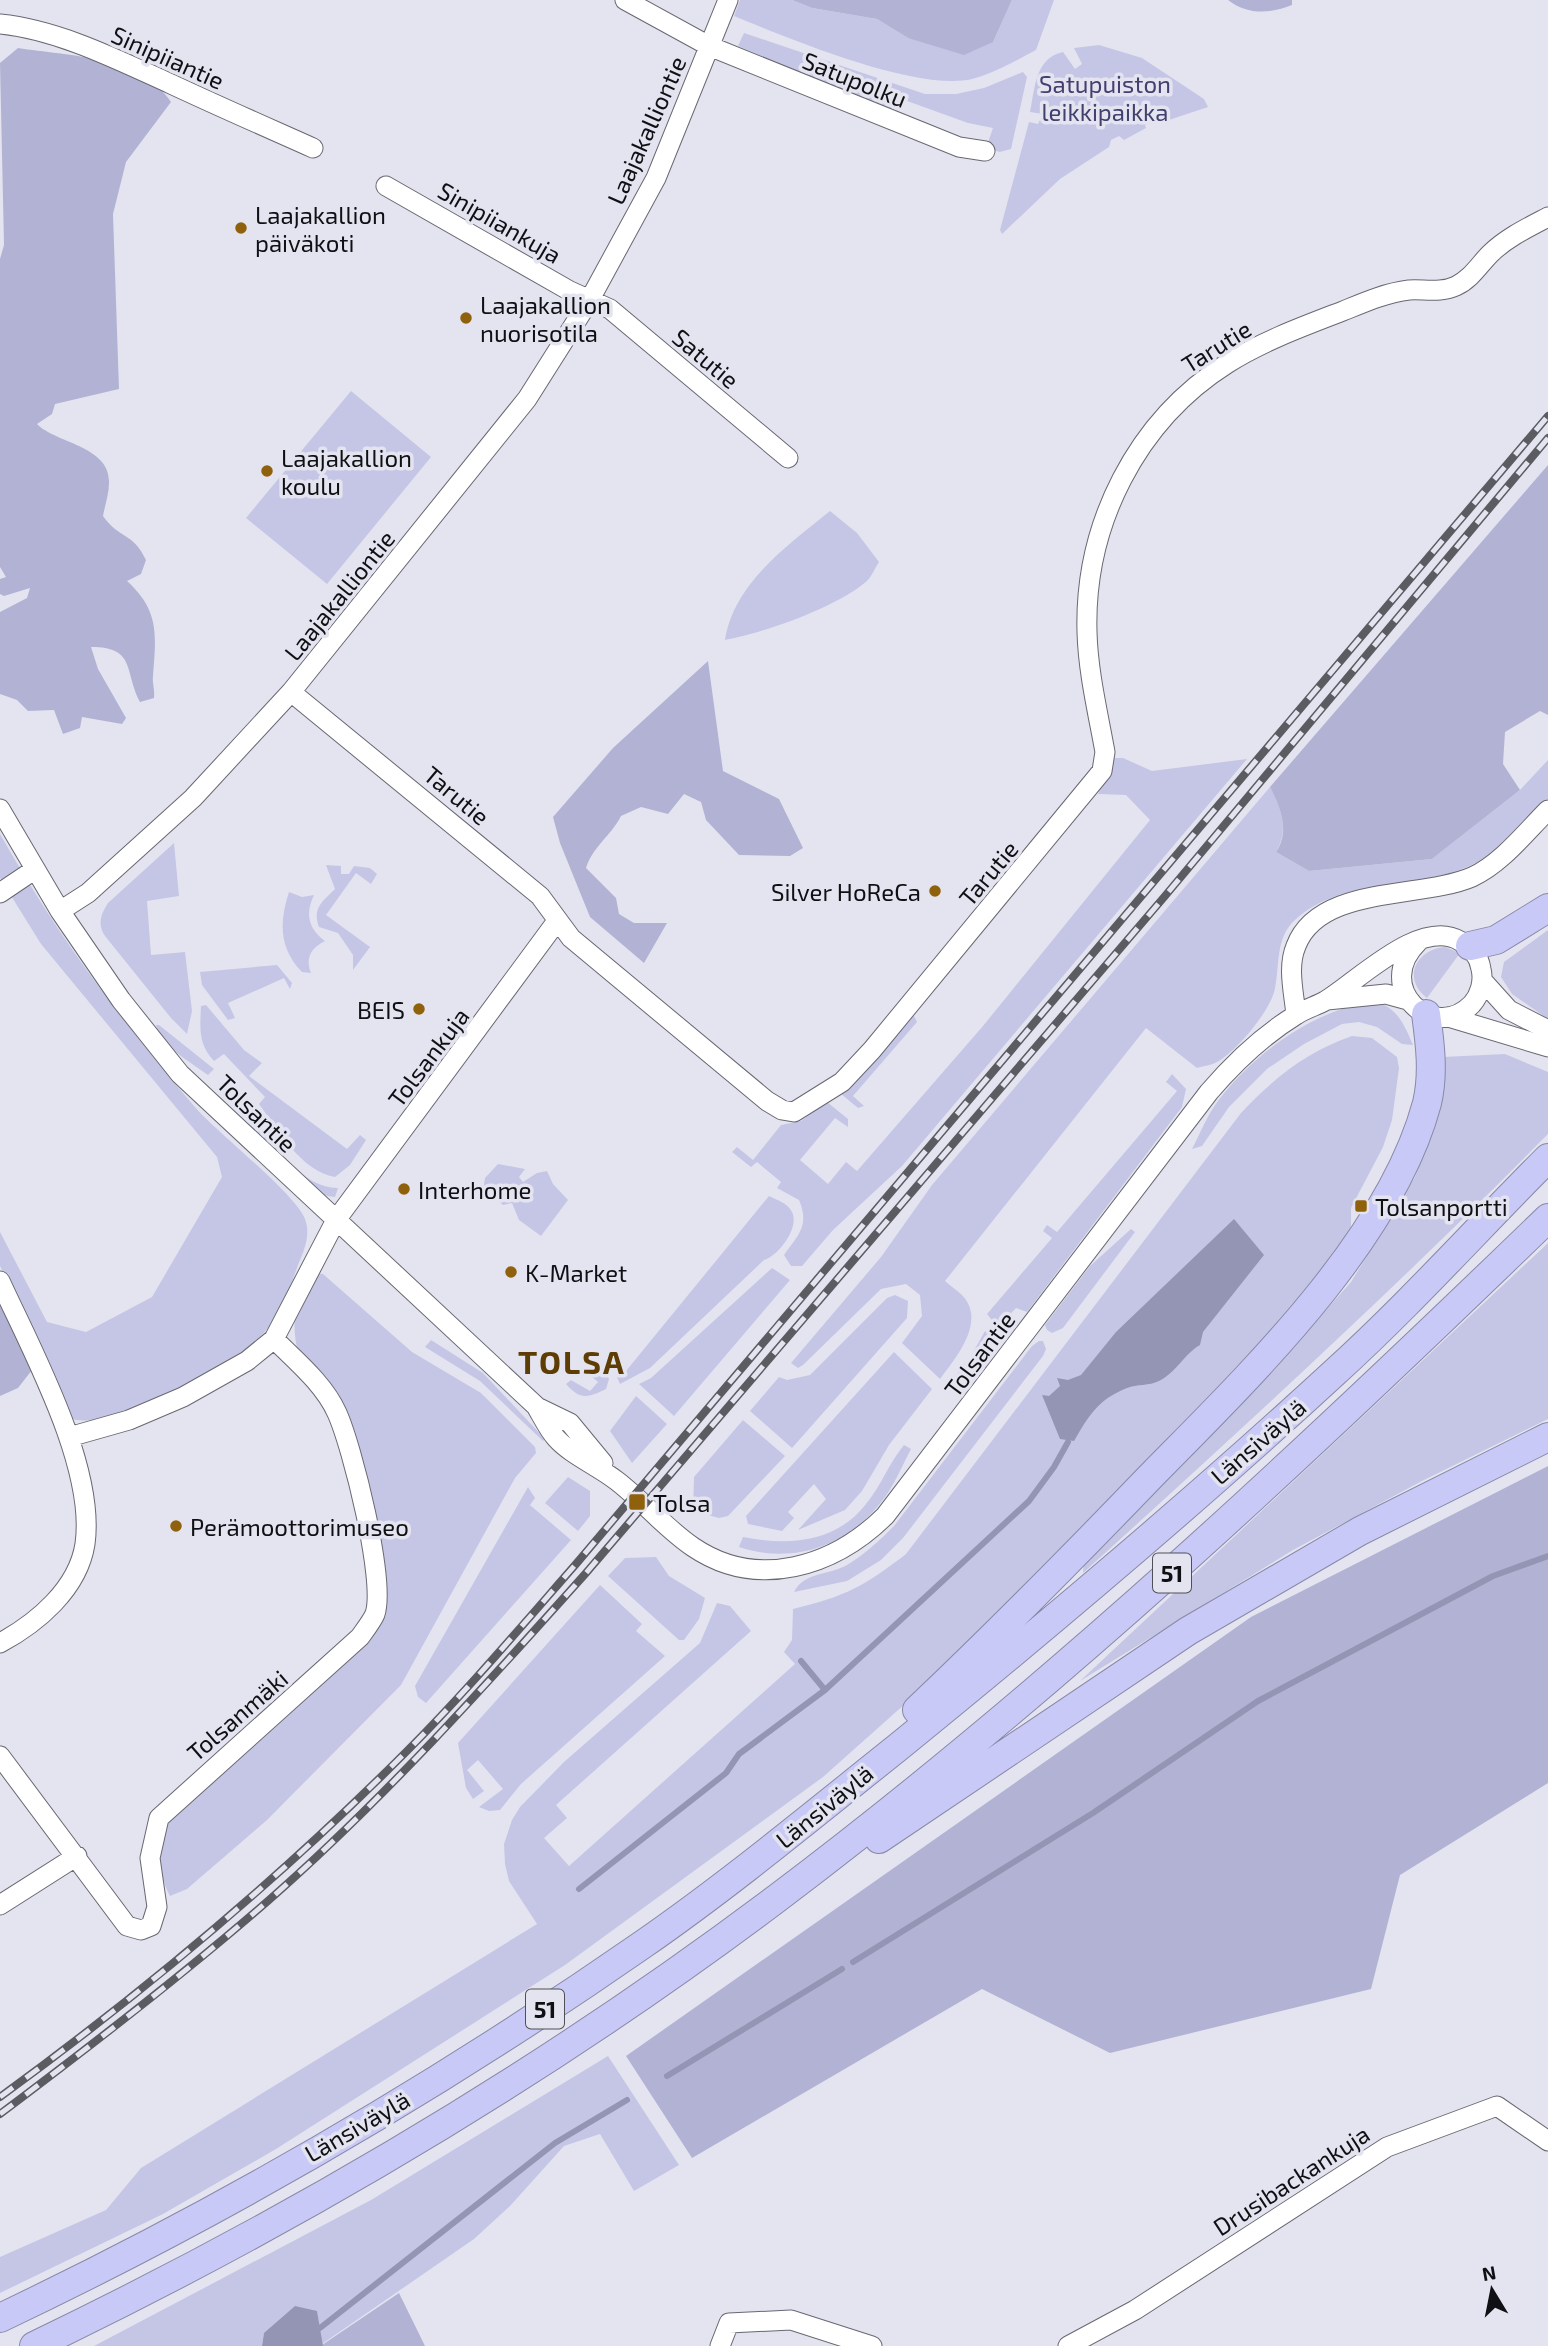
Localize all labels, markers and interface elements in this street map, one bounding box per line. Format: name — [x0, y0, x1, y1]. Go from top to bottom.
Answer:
street label: Sinipiiantie — [107, 19, 229, 95]
street label: Satupolku — [799, 45, 911, 113]
street label: Laajakalliontie — [600, 51, 692, 209]
park label: Satupuiston leikkipaikka — [1039, 69, 1171, 126]
street label: Sinipiiankuja — [433, 175, 567, 269]
place label: Laajakallion päiväkoti — [255, 200, 386, 257]
marker: Laajakallion päiväkoti — [233, 220, 249, 236]
place label: Laajakallion nuorisotila — [480, 290, 611, 347]
marker: Laajakallion nuorisotila — [458, 310, 474, 326]
street label: Tarutie — [1176, 314, 1256, 378]
street label: Satutie — [667, 322, 745, 394]
place label: Laajakallion koulu — [281, 443, 412, 500]
marker: Laajakallion koulu — [259, 463, 275, 479]
street label: Laajakalliontie — [278, 524, 400, 666]
street label: Tarutie — [419, 759, 495, 831]
street label: Tarutie — [952, 835, 1024, 911]
place label: Silver HoReCa — [771, 877, 921, 906]
marker: Silver HoReCa — [927, 883, 943, 899]
place label: BEIS — [357, 995, 405, 1024]
marker: BEIS — [411, 1001, 427, 1017]
street label: Tolsankuja — [381, 1002, 475, 1112]
street label: Tolsantie — [211, 1068, 303, 1158]
place label: Interhome — [418, 1175, 531, 1204]
marker: Interhome — [396, 1181, 412, 1197]
place label: Tolsanportti — [1375, 1192, 1508, 1221]
marker: Tolsanportti — [1353, 1198, 1369, 1214]
place label: K-Market — [525, 1258, 627, 1287]
marker: K-Market — [503, 1264, 519, 1280]
street label: Tolsantie — [938, 1306, 1020, 1402]
district label: TOLSA — [518, 1342, 626, 1380]
street label: Länsiväylä — [1205, 1392, 1311, 1490]
place label: Tolsa — [653, 1488, 710, 1517]
marker: Tolsa — [627, 1492, 647, 1512]
place label: Perämoottorimuseo — [190, 1512, 409, 1541]
marker: Perämoottorimuseo — [168, 1518, 184, 1534]
road number: 51 — [1153, 1554, 1191, 1592]
street label: Tolsanmäki — [181, 1663, 293, 1767]
street label: Länsiväylä — [770, 1758, 878, 1854]
road number: 51 — [526, 1990, 564, 2028]
street label: Länsiväylä — [299, 2084, 415, 2168]
street label: Drusibackankuja — [1207, 2119, 1375, 2241]
north arrow — [1457, 2255, 1527, 2325]
text: N — [1480, 2260, 1498, 2285]

